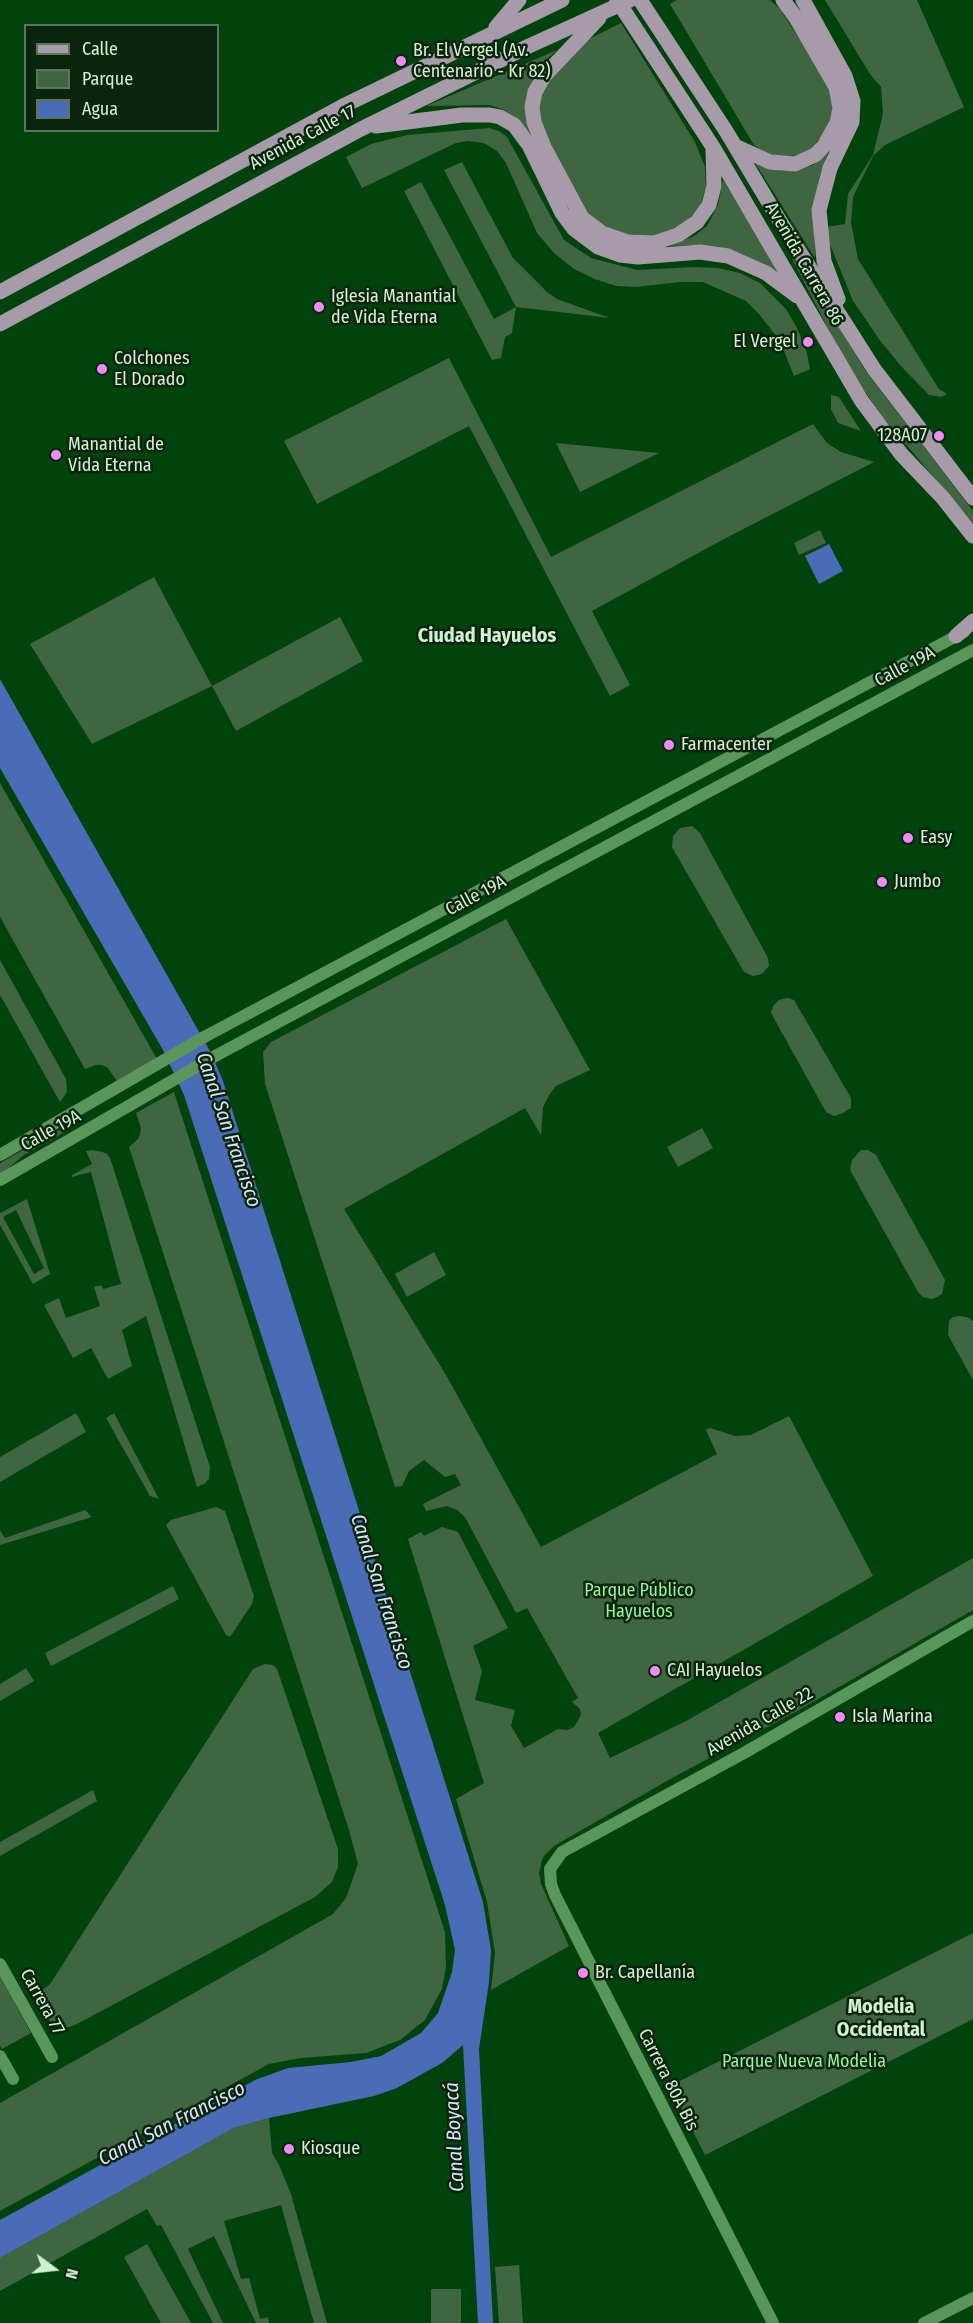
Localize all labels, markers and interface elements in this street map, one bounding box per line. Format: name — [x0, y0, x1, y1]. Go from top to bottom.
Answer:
legend — [24, 24, 219, 132]
text: Calle — [82, 38, 118, 60]
place label: Br. El Vergel (Av. Centenario - Kr 82) — [413, 40, 551, 82]
marker: Br. El Vergel (Av. Centenario - Kr 82) — [394, 54, 408, 68]
text: Parque — [82, 68, 133, 90]
text: Agua — [82, 98, 118, 120]
street label: Avenida Calle 17 — [246, 101, 360, 175]
street label: Avenida Carrera 86 — [760, 199, 848, 329]
place label: Iglesia Manantial de Vida Eterna — [331, 286, 456, 328]
marker: Iglesia Manantial de Vida Eterna — [312, 300, 326, 314]
place label: El Vergel — [733, 331, 796, 353]
marker: El Vergel — [801, 335, 815, 349]
place label: Colchones El Dorado — [114, 348, 190, 391]
marker: Colchones El Dorado — [95, 362, 109, 376]
place label: 128A07 — [877, 425, 927, 447]
marker: 128A07 — [932, 429, 946, 443]
place label: Manantial de Vida Eterna — [68, 434, 164, 476]
marker: Manantial de Vida Eterna — [49, 448, 63, 462]
district label: Ciudad Hayuelos — [418, 624, 556, 648]
street label: Calle 19A — [871, 642, 939, 692]
place label: Farmacenter — [681, 734, 772, 756]
marker: Farmacenter — [662, 738, 676, 752]
place label: Easy — [920, 827, 952, 849]
marker: Easy — [901, 831, 915, 845]
street label: Calle 19A — [442, 871, 510, 921]
place label: Jumbo — [894, 871, 941, 893]
marker: Jumbo — [875, 875, 889, 889]
water label: Canal San Francisco — [190, 1050, 266, 1210]
street label: Calle 19A — [17, 1106, 85, 1156]
water label: Canal San Francisco — [345, 1511, 417, 1673]
park label: Parque Público Hayuelos — [584, 1580, 694, 1622]
place label: CAI Hayuelos — [667, 1660, 762, 1682]
marker: CAI Hayuelos — [648, 1664, 662, 1678]
street label: Avenida Calle 22 — [703, 1683, 817, 1761]
place label: Isla Marina — [852, 1706, 933, 1728]
marker: Isla Marina — [833, 1710, 847, 1724]
place label: Br. Capellanía — [595, 1962, 695, 1984]
street label: Carrera 77 — [15, 1965, 69, 2039]
marker: Br. Capellanía — [576, 1966, 590, 1980]
district label: Modelia Occidental — [837, 1995, 925, 2042]
street label: Carrera 80A Bis — [633, 2025, 703, 2135]
park label: Parque Nueva Modelia — [722, 2051, 886, 2073]
water label: Canal San Francisco — [94, 2077, 250, 2171]
water label: Canal Boyacá — [440, 2082, 470, 2192]
place label: Kiosque — [301, 2138, 360, 2160]
marker: Kiosque — [282, 2142, 296, 2156]
north arrow — [24, 2239, 84, 2299]
text: N — [61, 2267, 82, 2281]

